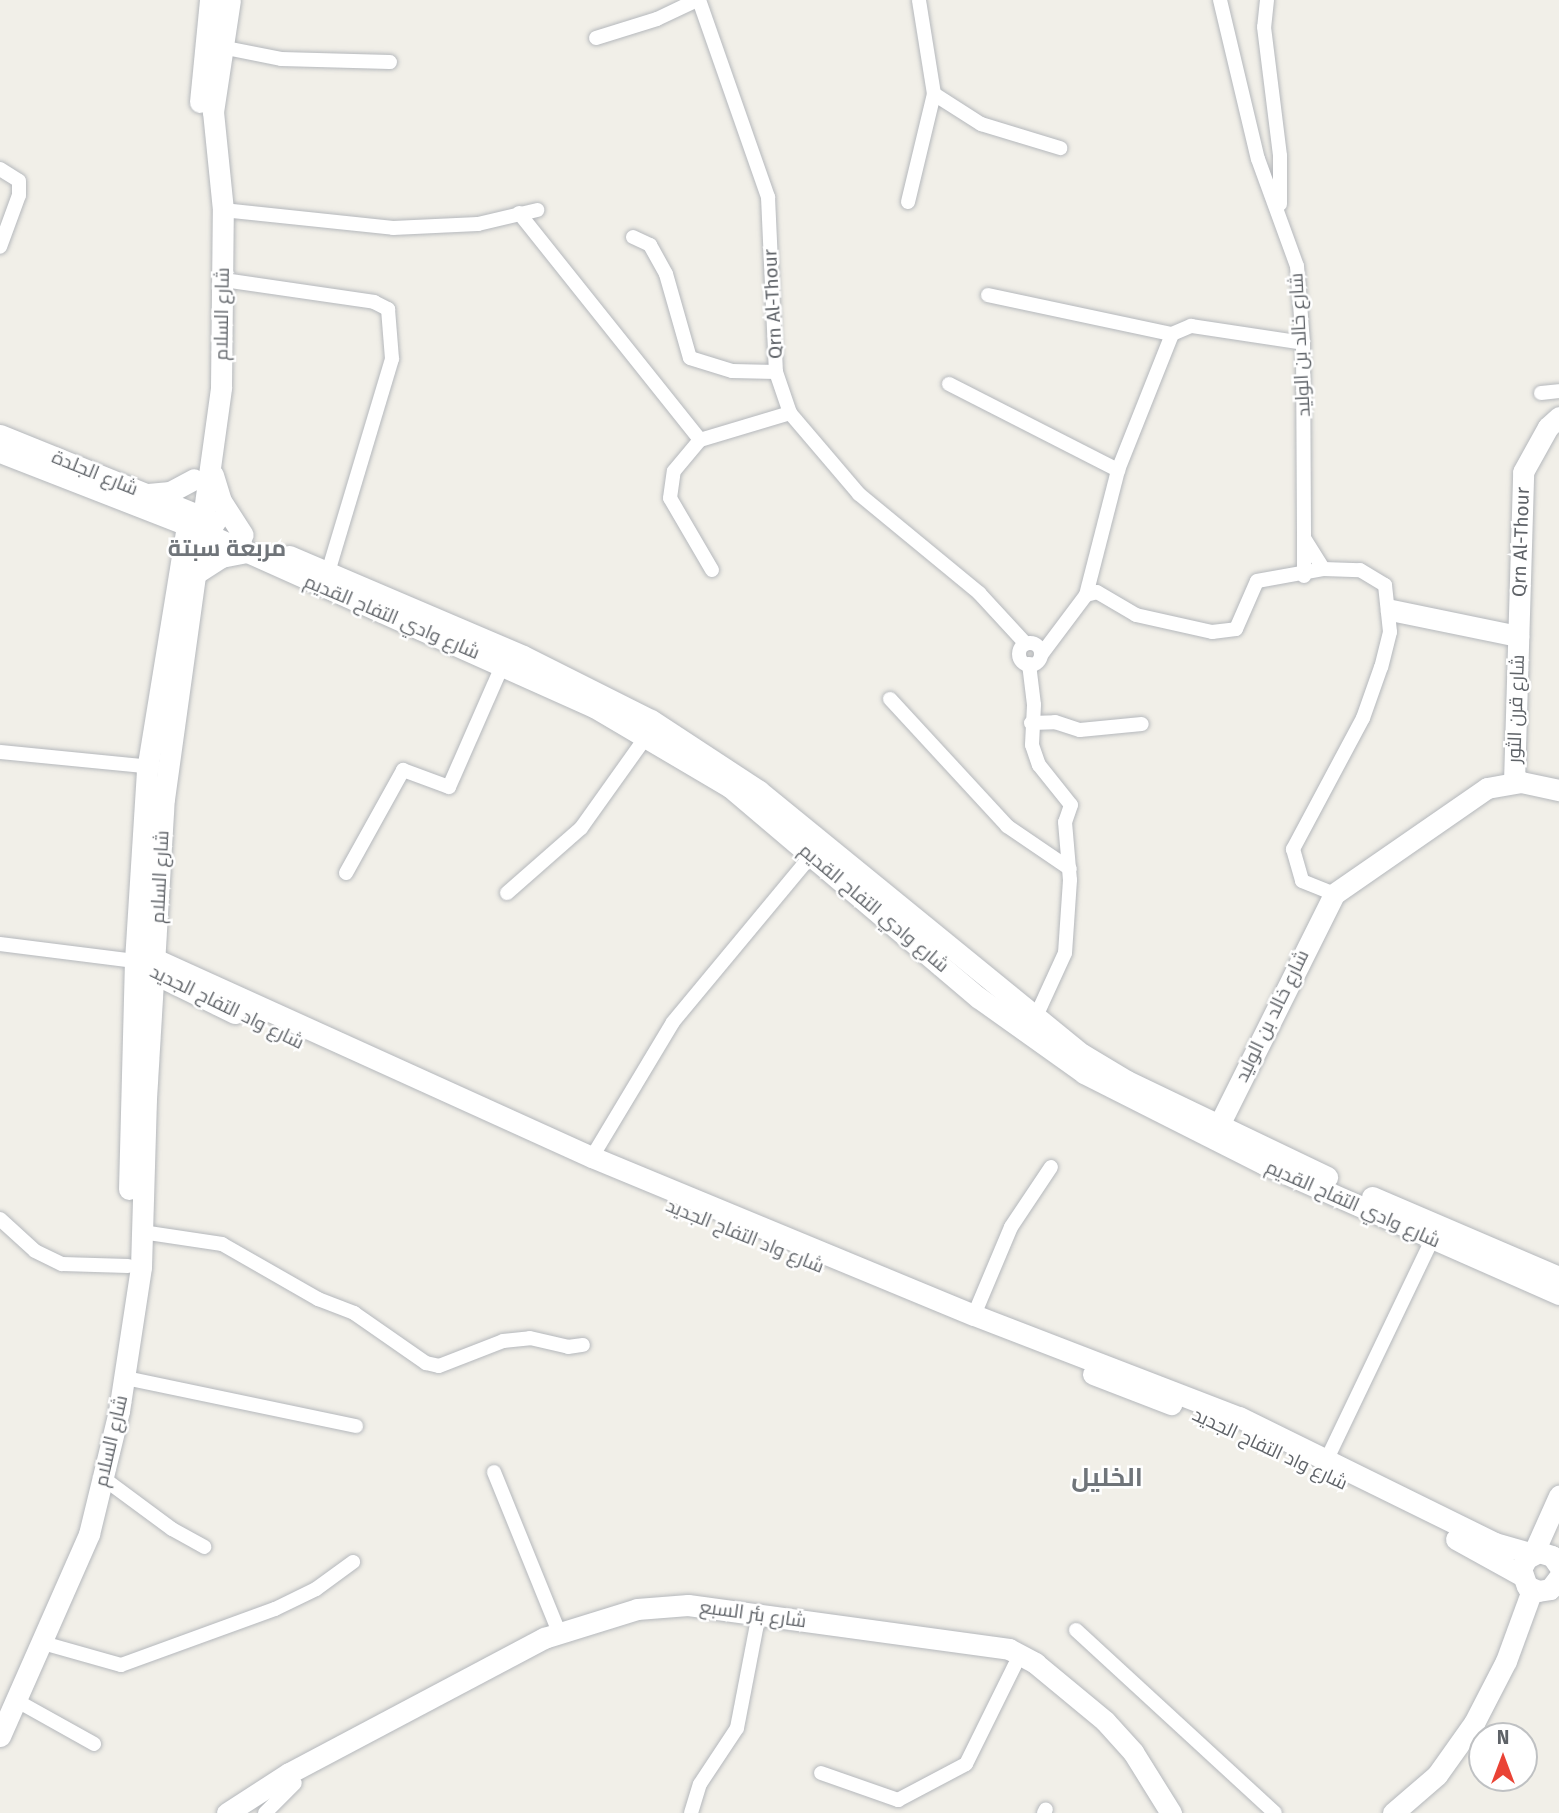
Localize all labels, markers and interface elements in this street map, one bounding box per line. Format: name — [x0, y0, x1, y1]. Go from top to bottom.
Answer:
street label: Qrn Al-Thour — [759, 248, 787, 360]
street label: شارع السلام — [210, 267, 234, 361]
street label: شارع خالد بن الوليد — [1285, 272, 1315, 418]
street label: شارع الجلدة — [49, 445, 141, 501]
street label: Qrn Al-Thour — [1508, 487, 1534, 597]
district label: مربعة سبتة — [168, 534, 286, 562]
street label: شارع وادي التفاح القديم — [301, 570, 483, 664]
street label: شارع قرن الثور — [1503, 654, 1529, 764]
street label: شارع السلام — [146, 830, 174, 924]
street label: شارع وادي التفاح القديم — [794, 839, 954, 977]
street label: شارع خالد بن الوليد — [1230, 946, 1314, 1086]
street label: شارع واد التفاح الجديد — [146, 960, 308, 1054]
street label: شارع وادي التفاح القديم — [1262, 1155, 1444, 1253]
street label: شارع واد التفاح الجديد — [663, 1194, 827, 1278]
street label: شارع السلام — [89, 1393, 133, 1489]
street label: شارع واد التفاح الجديد — [1189, 1403, 1351, 1495]
district label: الخليل — [1071, 1462, 1143, 1494]
street label: شارع بئر السبع — [698, 1595, 808, 1633]
north arrow — [1468, 1722, 1538, 1792]
text: N — [1497, 1726, 1509, 1749]

